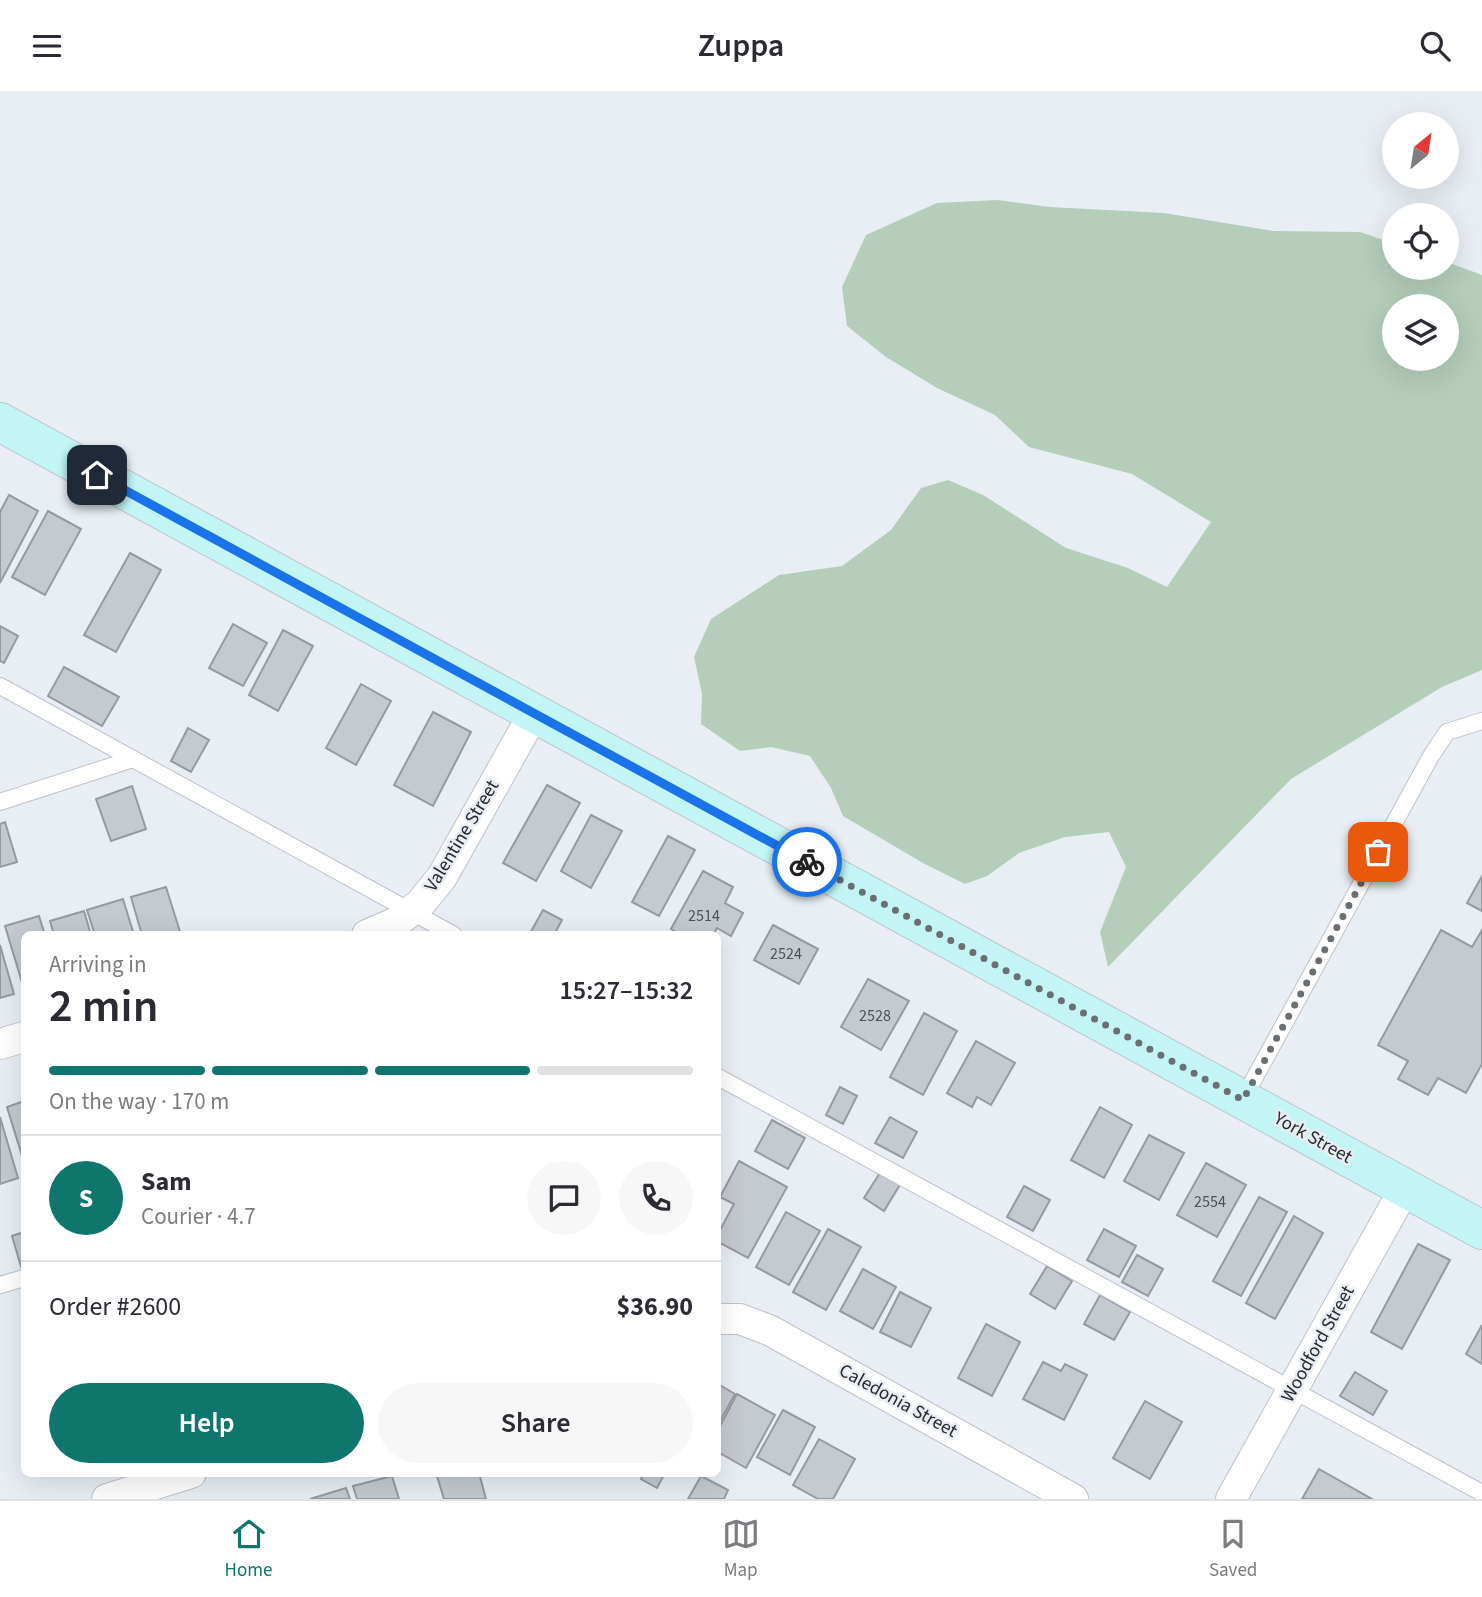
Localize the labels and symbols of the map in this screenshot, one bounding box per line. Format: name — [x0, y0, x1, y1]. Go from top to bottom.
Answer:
north arrow — [1382, 112, 1460, 189]
pin — [67, 445, 127, 505]
street label: Valentine Street — [418, 775, 506, 897]
pin — [1348, 822, 1408, 882]
courier — [772, 827, 842, 897]
house number: 2514 — [688, 905, 720, 927]
house number: 2524 — [770, 943, 802, 965]
house number: 2528 — [859, 1005, 891, 1027]
street label: York Street — [1268, 1105, 1358, 1171]
house number: 2554 — [1194, 1191, 1226, 1213]
street label: Woodford Street — [1275, 1280, 1362, 1407]
street label: Caledonia Street — [834, 1357, 963, 1445]

